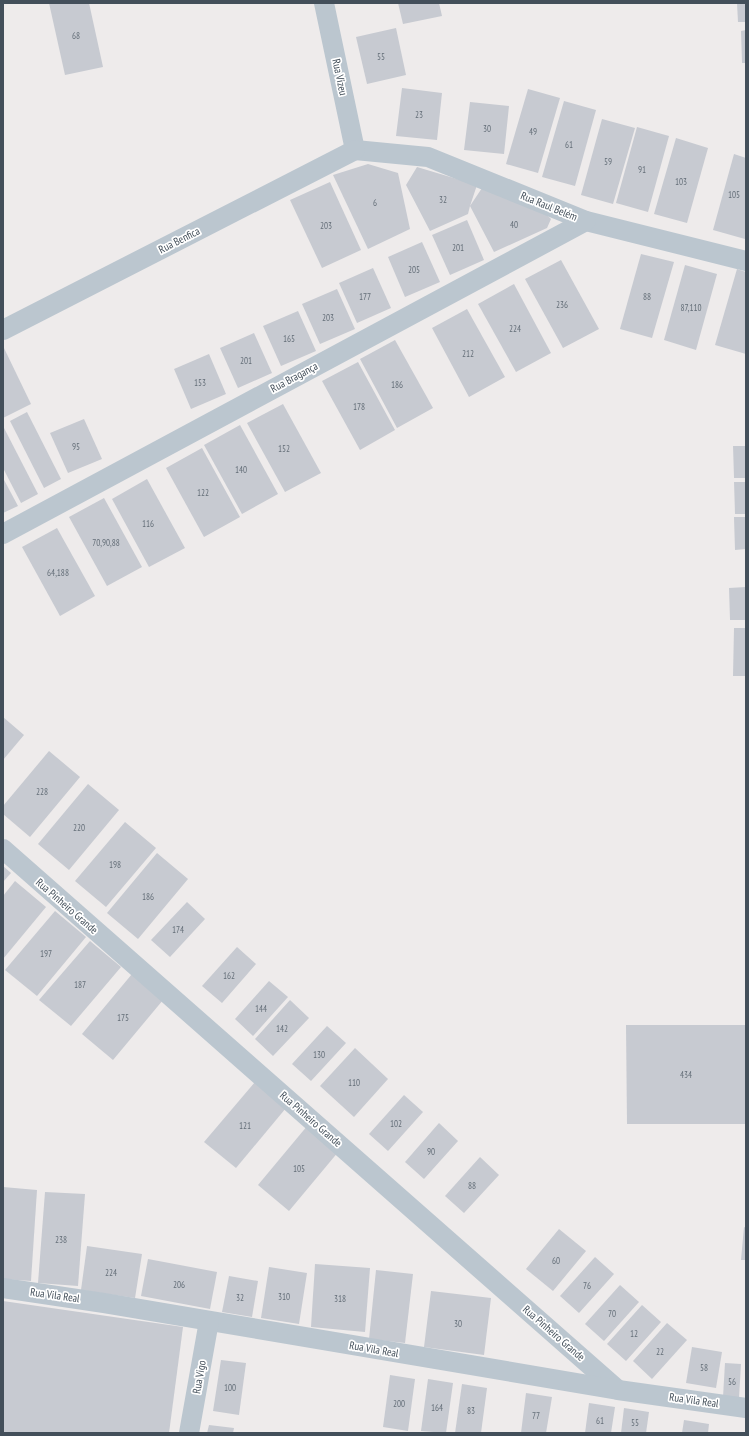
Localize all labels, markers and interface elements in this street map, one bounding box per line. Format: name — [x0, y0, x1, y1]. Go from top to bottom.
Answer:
house number: 68 — [72, 30, 80, 41]
house number: 55 — [377, 51, 385, 62]
street label: Rua Vizeu — [329, 57, 351, 97]
house number: 23 — [415, 109, 423, 120]
house number: 30 — [483, 123, 491, 134]
house number: 49 — [529, 126, 537, 137]
house number: 61 — [565, 139, 573, 150]
house number: 59 — [604, 156, 612, 167]
house number: 91 — [638, 164, 646, 175]
house number: 103 — [675, 176, 687, 187]
street label: Rua Raul Belém — [518, 188, 580, 224]
house number: 105 — [728, 189, 740, 200]
house number: 32 — [439, 194, 447, 205]
house number: 6 — [373, 197, 377, 208]
house number: 40 — [510, 219, 518, 230]
house number: 203 — [320, 220, 332, 231]
street label: Rua Benfica — [156, 224, 202, 256]
house number: 201 — [452, 242, 464, 253]
house number: 205 — [408, 264, 420, 275]
house number: 177 — [359, 291, 371, 302]
house number: 88 — [643, 291, 651, 302]
house number: 236 — [556, 299, 568, 310]
house number: 87,110 — [680, 302, 702, 313]
house number: 203 — [322, 312, 334, 323]
house number: 224 — [509, 323, 521, 334]
house number: 165 — [283, 333, 295, 344]
house number: 212 — [462, 348, 474, 359]
house number: 201 — [240, 355, 252, 366]
street label: Rua Bragança — [268, 359, 320, 395]
house number: 153 — [194, 377, 206, 388]
house number: 186 — [391, 379, 403, 390]
house number: 178 — [353, 401, 365, 412]
house number: 95 — [72, 441, 80, 452]
house number: 152 — [278, 443, 290, 454]
house number: 140 — [235, 464, 247, 475]
house number: 122 — [197, 487, 209, 498]
house number: 116 — [142, 518, 154, 529]
house number: 70,90,88 — [92, 537, 120, 548]
house number: 64,188 — [47, 567, 69, 578]
house number: 228 — [36, 786, 48, 797]
house number: 220 — [73, 822, 85, 833]
house number: 198 — [109, 859, 121, 870]
street label: Rua Pinheiro Grande — [33, 875, 101, 937]
house number: 186 — [142, 891, 154, 902]
house number: 174 — [172, 924, 184, 935]
house number: 197 — [40, 948, 52, 959]
house number: 162 — [223, 970, 235, 981]
house number: 187 — [74, 979, 86, 990]
house number: 144 — [255, 1003, 267, 1014]
house number: 175 — [117, 1012, 129, 1023]
house number: 142 — [276, 1023, 288, 1034]
house number: 130 — [313, 1049, 325, 1060]
house number: 434 — [680, 1069, 692, 1080]
house number: 110 — [348, 1077, 360, 1088]
street label: Rua Pinheiro Grande — [277, 1088, 345, 1150]
house number: 102 — [390, 1118, 402, 1129]
house number: 121 — [239, 1120, 251, 1131]
house number: 90 — [427, 1146, 435, 1157]
house number: 105 — [293, 1163, 305, 1174]
house number: 88 — [468, 1180, 476, 1191]
house number: 238 — [55, 1234, 67, 1245]
house number: 60 — [552, 1255, 560, 1266]
house number: 224 — [105, 1267, 117, 1278]
house number: 206 — [173, 1279, 185, 1290]
house number: 76 — [583, 1280, 591, 1291]
street label: Rua Vila Real — [29, 1285, 81, 1305]
house number: 310 — [278, 1291, 290, 1302]
house number: 32 — [236, 1292, 244, 1303]
house number: 318 — [334, 1293, 346, 1304]
street label: Rua Pinheiro Grande — [520, 1302, 588, 1364]
house number: 70 — [608, 1308, 616, 1319]
house number: 30 — [454, 1318, 462, 1329]
house number: 12 — [630, 1328, 638, 1339]
street label: Rua Vila Real — [348, 1338, 400, 1360]
house number: 22 — [656, 1346, 664, 1357]
street label: Rua Vigo — [189, 1359, 209, 1395]
house number: 58 — [700, 1362, 708, 1373]
house number: 56 — [728, 1376, 736, 1387]
house number: 100 — [224, 1382, 236, 1393]
street label: Rua Vila Real — [668, 1390, 720, 1410]
house number: 200 — [393, 1398, 405, 1409]
house number: 164 — [431, 1402, 443, 1413]
house number: 83 — [467, 1405, 475, 1416]
house number: 77 — [532, 1410, 540, 1421]
house number: 61 — [596, 1415, 604, 1426]
house number: 55 — [631, 1417, 639, 1428]

